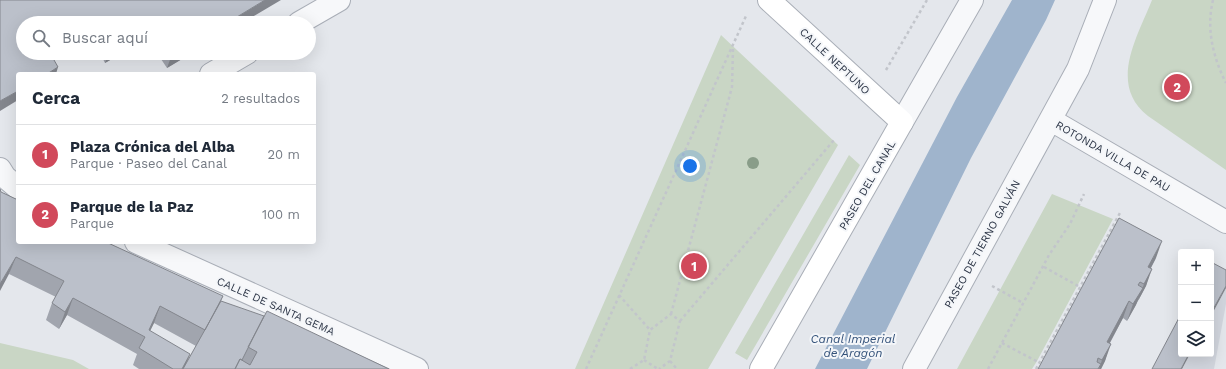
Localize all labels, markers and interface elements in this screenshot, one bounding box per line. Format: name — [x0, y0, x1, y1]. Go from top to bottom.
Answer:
search box — [16, 16, 316, 60]
street label: CALLE NEPTUNO — [797, 25, 872, 97]
icon: search — [30, 27, 52, 49]
text: Buscar aquí — [62, 29, 148, 47]
pin: 2 — [1164, 72, 1190, 102]
text: Cerca — [32, 88, 80, 108]
text: 2 resultados — [221, 91, 300, 106]
street label: ROTONDA VILLA DE PAU — [1053, 118, 1172, 194]
text: Plaza Crónica del Alba — [70, 138, 235, 156]
street label: PASEO DEL CANAL — [837, 138, 899, 232]
text: 1 — [42, 147, 48, 162]
text: 20 m — [268, 147, 300, 162]
text: Parque · Paseo del Canal — [70, 156, 227, 171]
your location — [680, 156, 700, 176]
street label: PASEO DE TIERNO GALVÁN — [941, 177, 1023, 311]
text: Parque de la Paz — [70, 198, 193, 216]
text: 2 — [41, 207, 49, 222]
text: 100 m — [262, 207, 300, 222]
text: Parque — [70, 216, 114, 231]
map controls — [1178, 249, 1214, 357]
button: + — [1178, 249, 1214, 285]
pin: 1 — [681, 251, 707, 281]
street label: CALLE DE SANTA GEMA — [215, 275, 337, 338]
button: − — [1178, 285, 1214, 321]
button: layers — [1178, 321, 1214, 357]
water label: Canal Imperial de Aragón — [811, 332, 896, 360]

